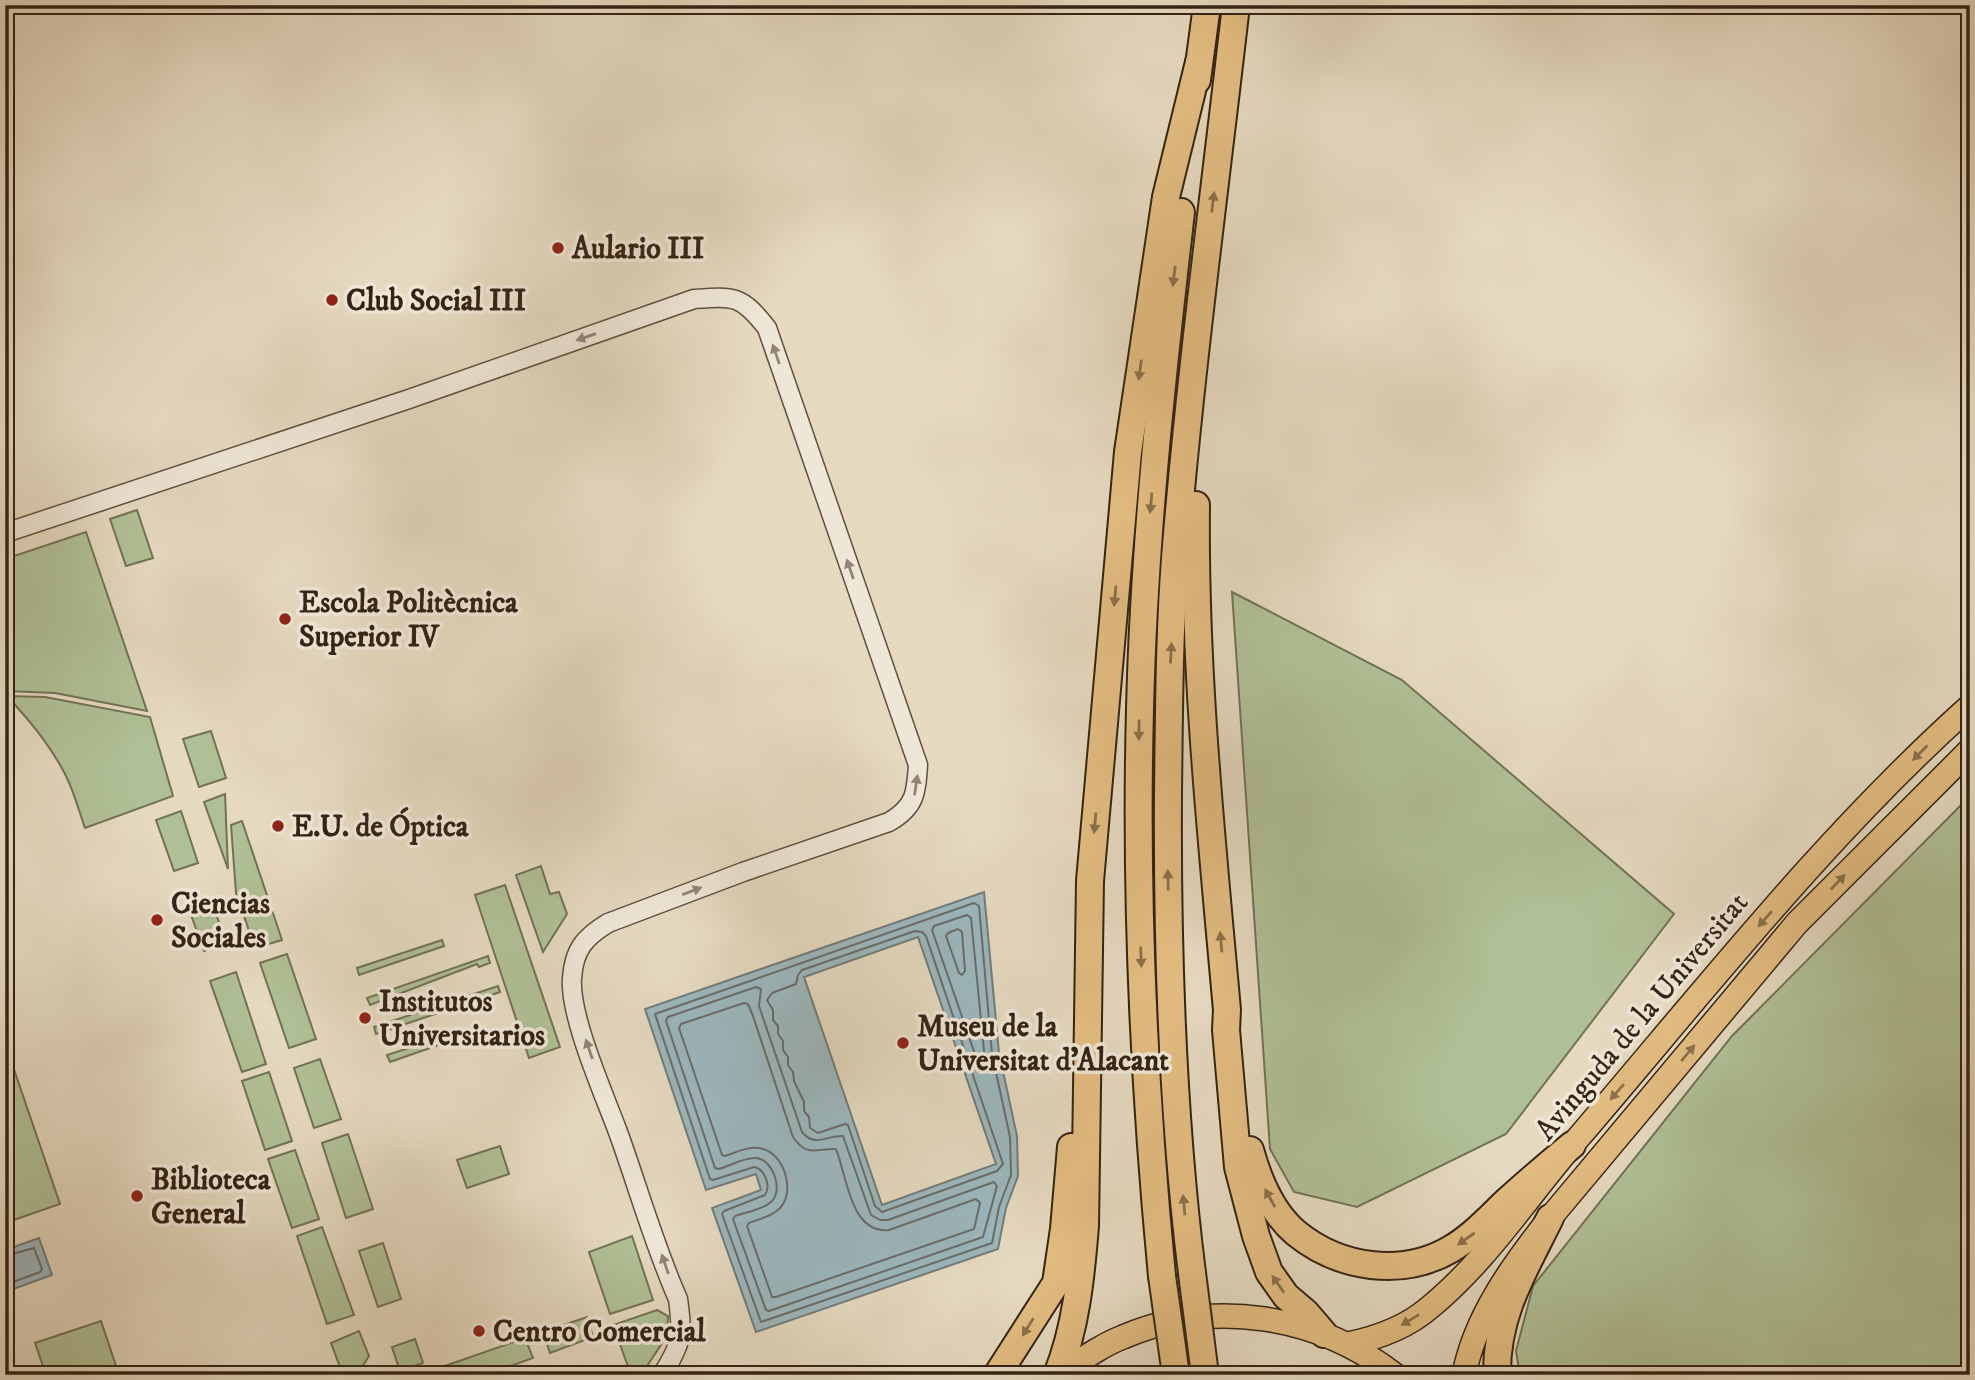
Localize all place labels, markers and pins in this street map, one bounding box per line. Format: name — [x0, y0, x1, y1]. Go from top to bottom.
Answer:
place label: Aulario III — [571, 231, 704, 268]
marker: Aulario III — [550, 240, 566, 256]
place label: Club Social III — [346, 283, 526, 320]
marker: Club Social III — [324, 292, 340, 308]
place label: Escola Politècnica Superior IV — [299, 585, 519, 656]
marker: Escola Politècnica Superior IV — [277, 611, 293, 627]
place label: E.U. de Óptica — [292, 806, 470, 846]
marker: E.U. de Óptica — [270, 818, 286, 834]
place label: Ciencias Sociales — [171, 886, 270, 957]
marker: Ciencias Sociales — [149, 912, 165, 928]
place label: Institutos Universitarios — [379, 984, 545, 1055]
place label: Museu de la Universitat d'Alacant — [917, 1009, 1169, 1080]
marker: Institutos Universitarios — [357, 1010, 373, 1026]
marker: Museu de la Universitat d'Alacant — [895, 1035, 911, 1051]
place label: Biblioteca General — [151, 1162, 272, 1233]
marker: Biblioteca General — [129, 1188, 145, 1204]
place label: Centro Comercial — [493, 1314, 707, 1351]
marker: Centro Comercial — [471, 1323, 487, 1339]

